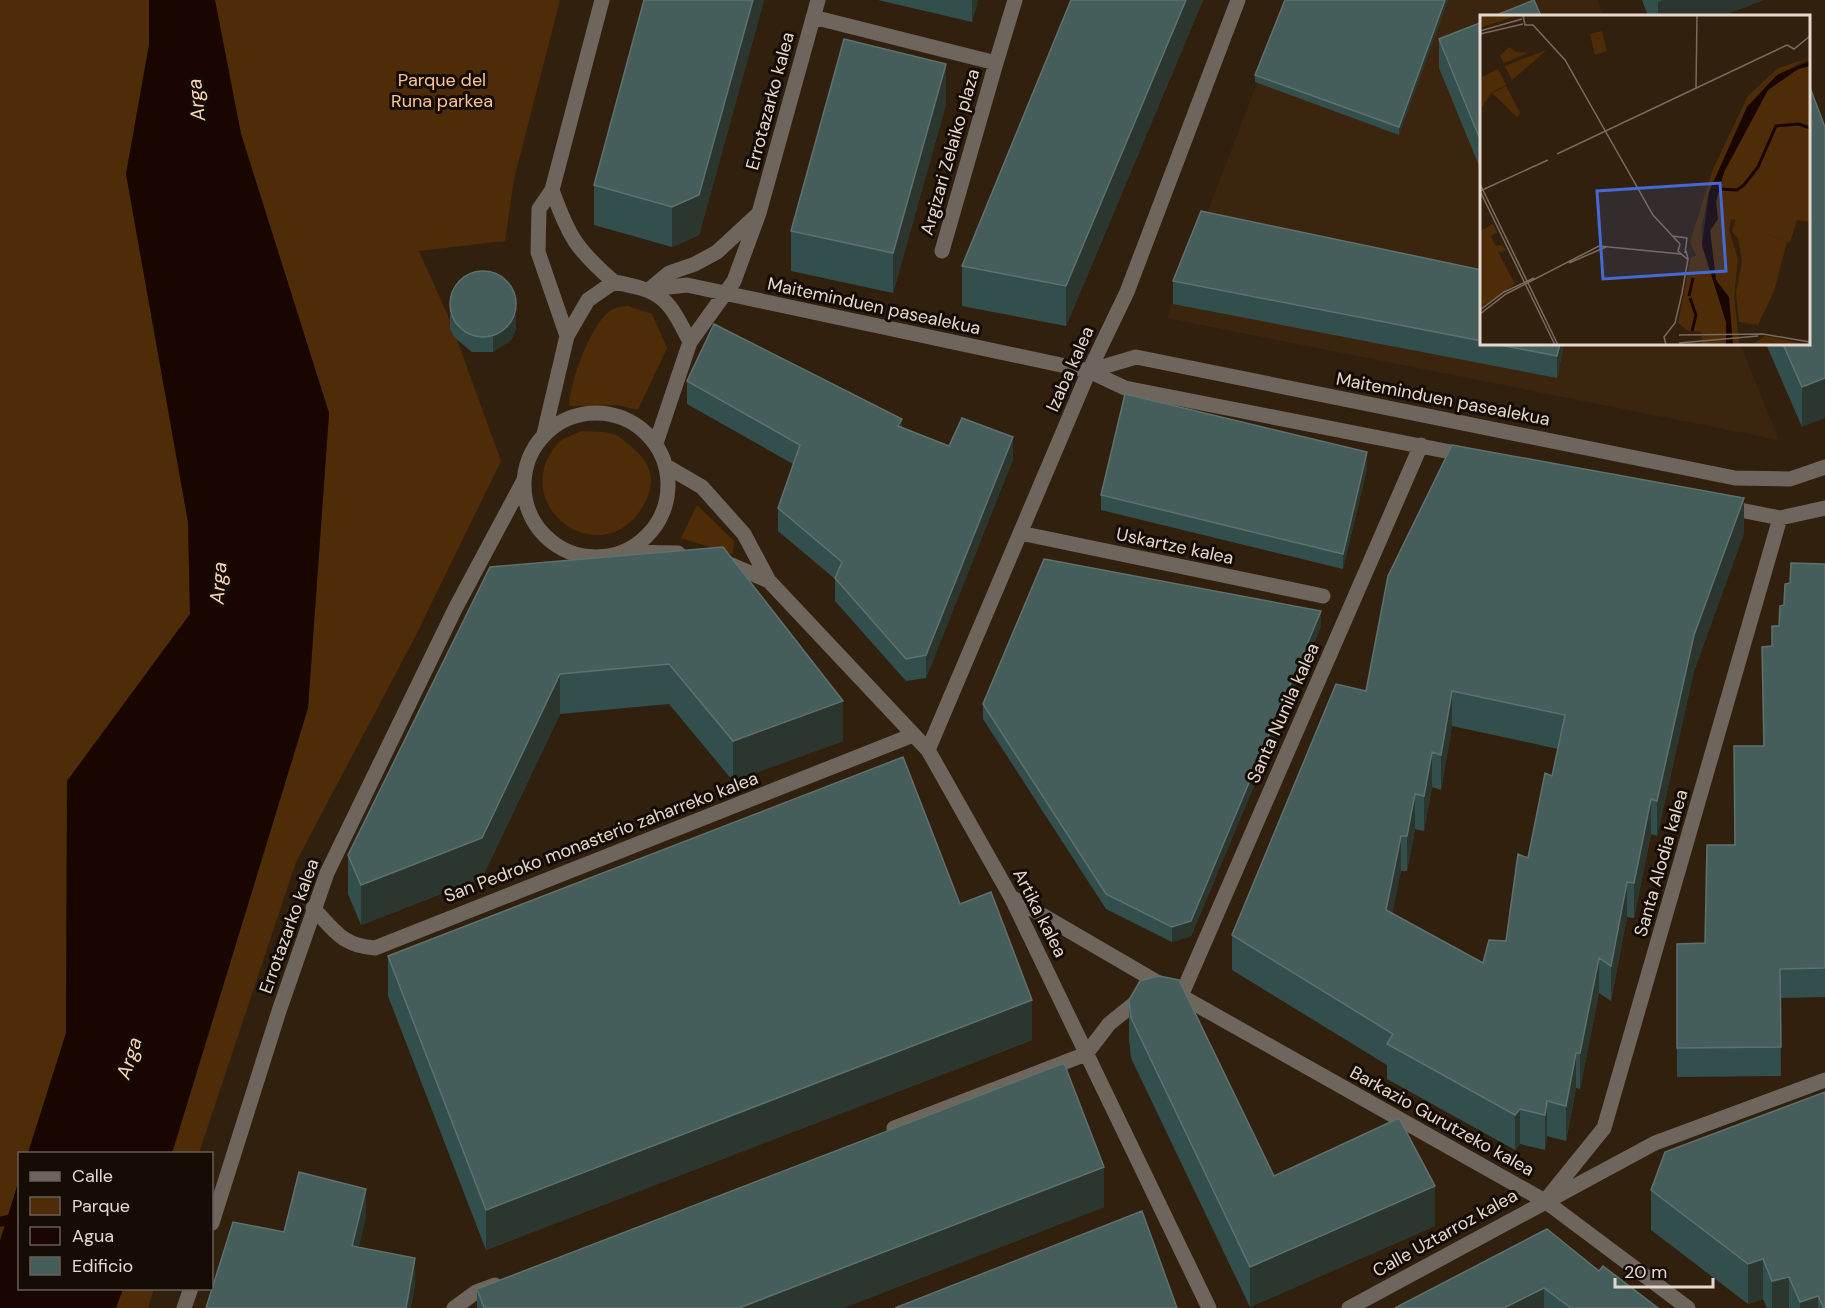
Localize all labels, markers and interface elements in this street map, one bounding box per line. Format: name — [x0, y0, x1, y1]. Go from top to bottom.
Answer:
inset map — [1480, 15, 1810, 345]
street label: Errotazarko kalea — [740, 29, 800, 173]
street label: Argizari Zelaiko plaza — [915, 66, 985, 238]
park label: Parque del Runa parkea — [391, 68, 493, 113]
water label: Arga — [181, 77, 211, 124]
street label: Maiteminduen pasealekua — [765, 272, 983, 340]
street label: Izaba kalea — [1041, 323, 1099, 415]
street label: Maiteminduen pasealekua — [1334, 366, 1552, 432]
street label: Uskartze kalea — [1114, 522, 1236, 570]
water label: Arga — [203, 561, 232, 606]
street label: Santa Nunila kalea — [1241, 639, 1325, 787]
street label: San Pedroko monasterio zaharreko kalea — [440, 766, 762, 908]
street label: Santa Alodia kalea — [1629, 787, 1693, 939]
street label: Errotazarko kalea — [253, 855, 325, 997]
street label: Artika kalea — [1007, 865, 1073, 961]
water label: Arga — [110, 1034, 148, 1083]
street label: Barkazio Gurutzeko kalea — [1346, 1060, 1538, 1182]
legend — [18, 1152, 213, 1290]
text: Calle — [72, 1164, 113, 1188]
street label: Calle Uztarroz kalea — [1368, 1183, 1522, 1283]
text: Parque — [72, 1194, 130, 1218]
text: Agua — [72, 1224, 114, 1248]
scale bar — [1615, 1251, 1712, 1289]
text: Edificio — [72, 1254, 133, 1278]
text: 20 m — [1624, 1260, 1667, 1284]

